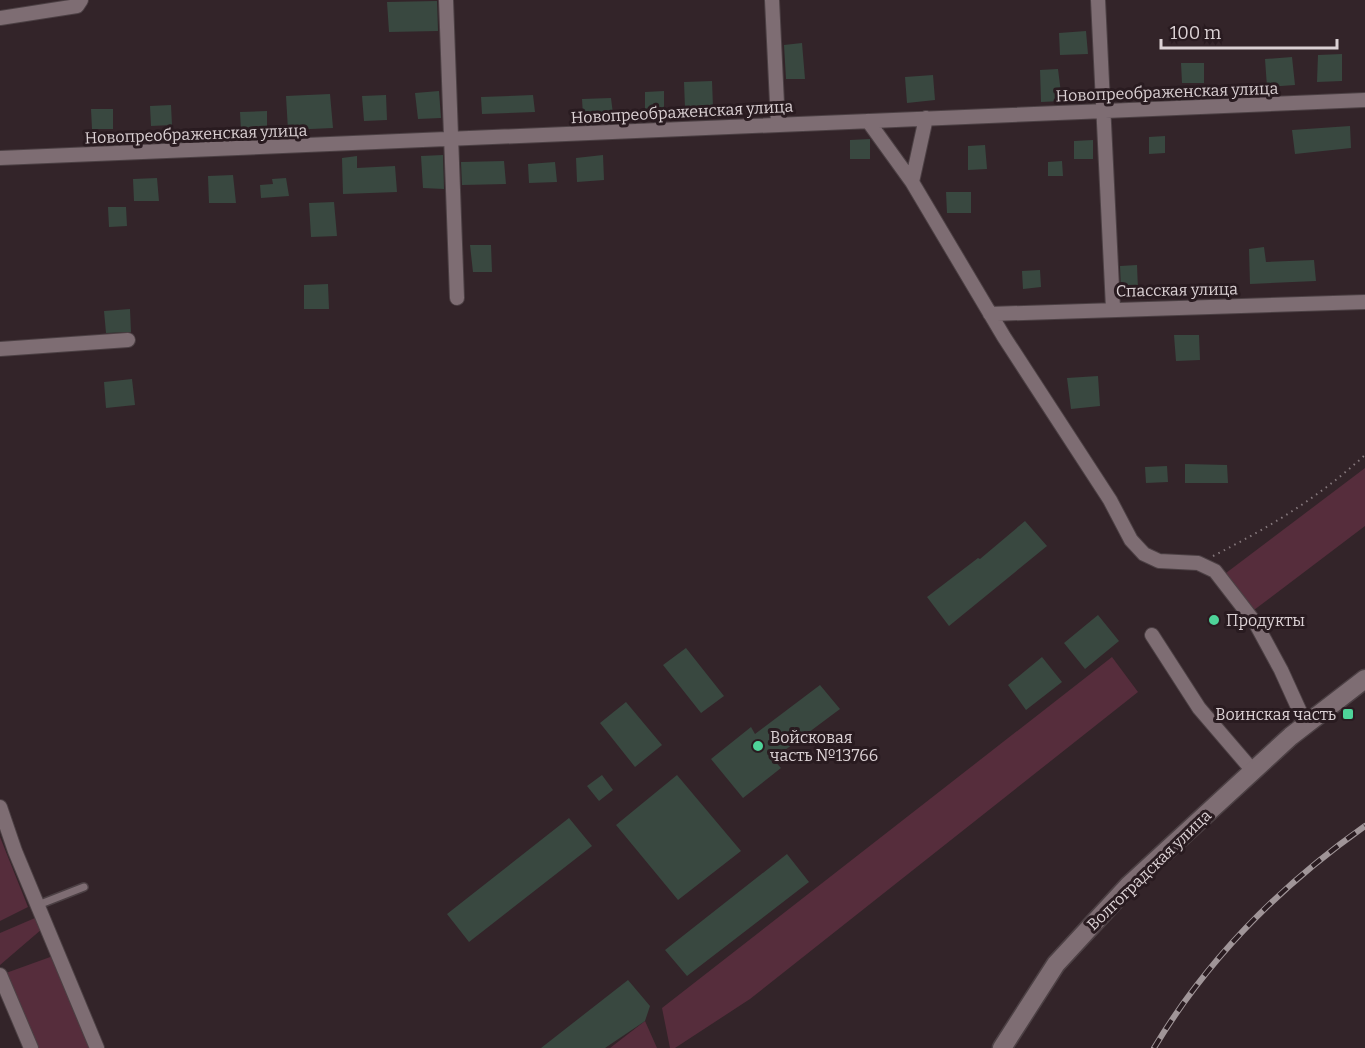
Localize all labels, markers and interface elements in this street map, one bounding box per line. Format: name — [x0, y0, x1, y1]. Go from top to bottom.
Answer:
scale bar — [1161, 12, 1336, 50]
text: 100 m — [1170, 22, 1221, 44]
street label: Новопреображенская улица — [1055, 79, 1279, 105]
street label: Новопреображенская улица — [570, 97, 794, 127]
street label: Новопреображенская улица — [84, 121, 308, 147]
street label: Спасская улица — [1116, 279, 1238, 301]
place label: Продукты — [1226, 611, 1305, 630]
marker: Продукты — [1207, 613, 1221, 627]
place label: Воинская часть — [1215, 705, 1336, 724]
marker: Воинская часть — [1341, 707, 1355, 721]
place label: Войсковая часть №13766 — [769, 728, 878, 765]
marker: Войсковая часть №13766 — [751, 739, 765, 753]
street label: Волгоградская улица — [1083, 806, 1215, 934]

